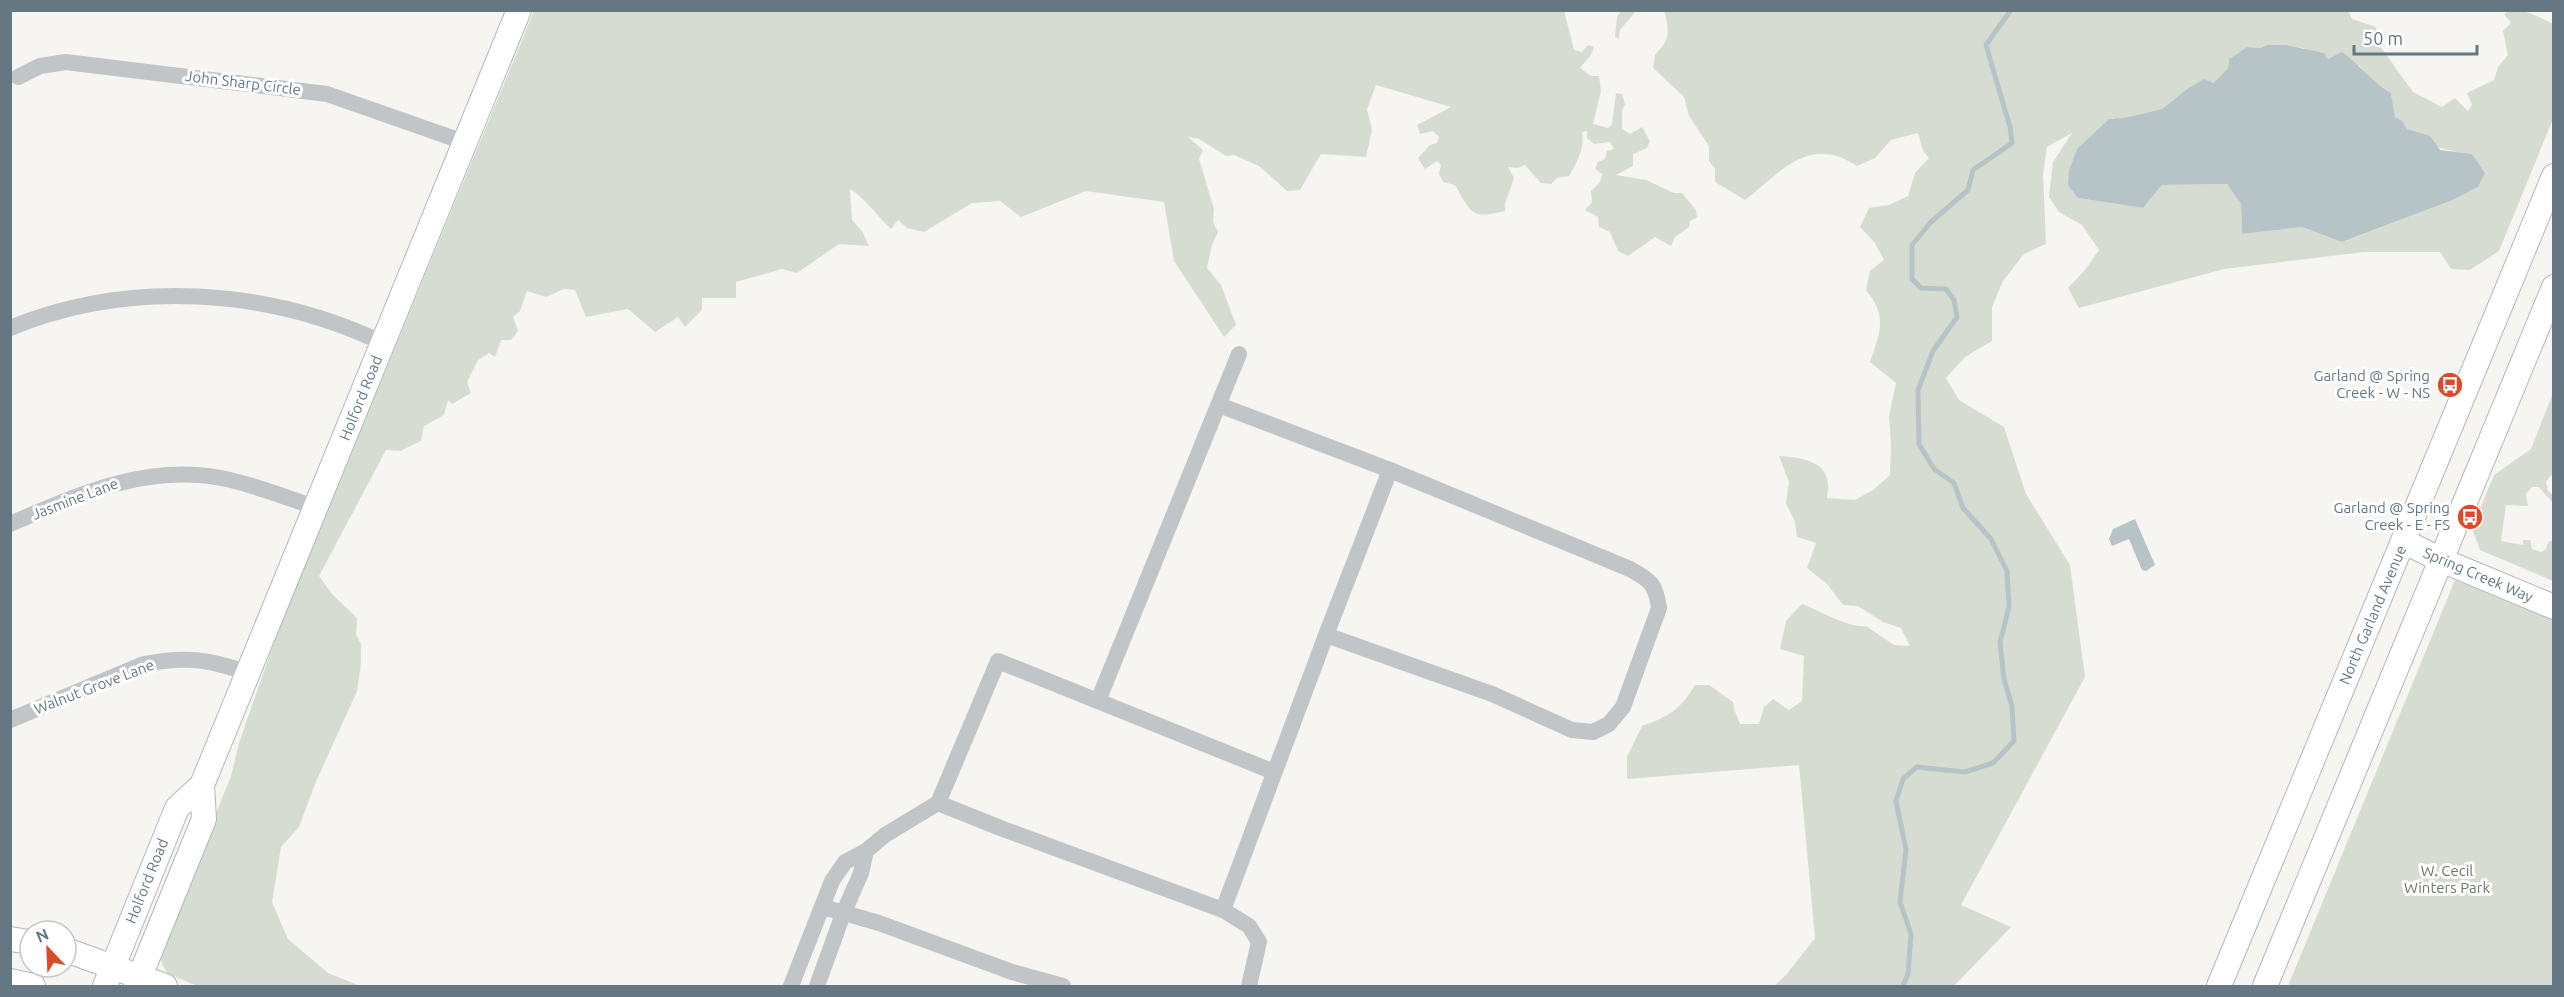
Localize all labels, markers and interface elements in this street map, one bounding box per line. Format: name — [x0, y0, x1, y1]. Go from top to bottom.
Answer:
scale bar — [2354, 18, 2477, 56]
text: 50 m — [2363, 28, 2403, 48]
street label: John Sharp Circle — [184, 67, 302, 98]
street label: Holford Road — [336, 353, 385, 443]
place label: Garland @ Spring Creek - W - NS — [2313, 367, 2430, 401]
bus stop icon: Garland @ Spring Creek - W - NS — [2435, 370, 2465, 400]
street label: Jasmine Lane — [29, 474, 120, 523]
place label: Garland @ Spring Creek - E - FS — [2333, 499, 2450, 533]
bus stop icon: Garland @ Spring Creek - E - FS — [2455, 502, 2485, 532]
street label: North Garland Avenue — [2336, 543, 2410, 687]
street label: Spring Creek Way — [2421, 544, 2536, 605]
street label: Walnut Grove Lane — [31, 656, 156, 717]
street label: Holford Road — [122, 836, 171, 926]
park label: W. Cecil Winters Park — [2404, 862, 2490, 896]
north arrow — [18, 919, 78, 979]
text: N — [33, 925, 51, 946]

